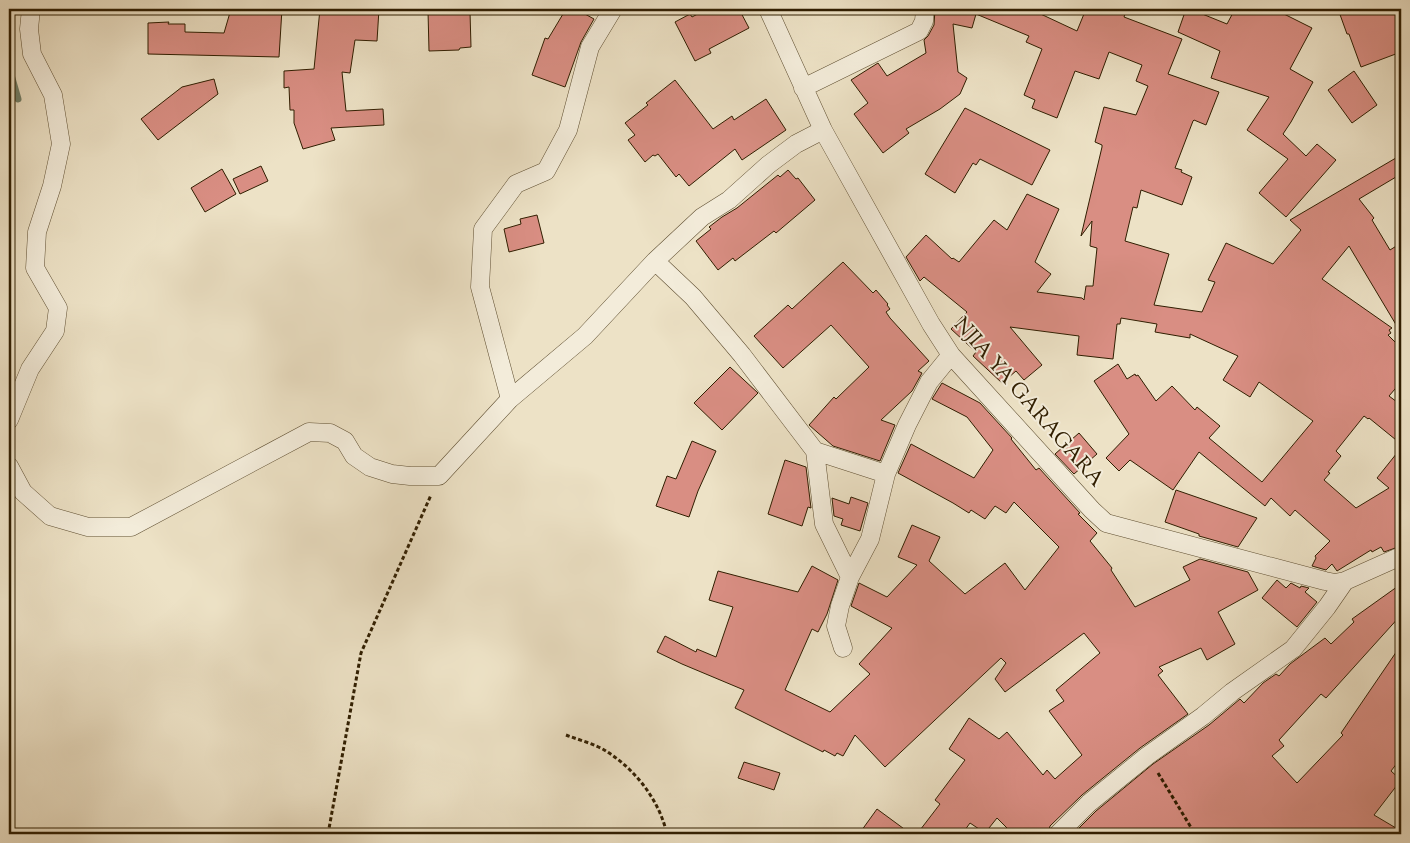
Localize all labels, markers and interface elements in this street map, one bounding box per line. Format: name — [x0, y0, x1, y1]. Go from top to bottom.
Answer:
street label: NJIA YA GARAGARA — [946, 311, 1110, 495]

